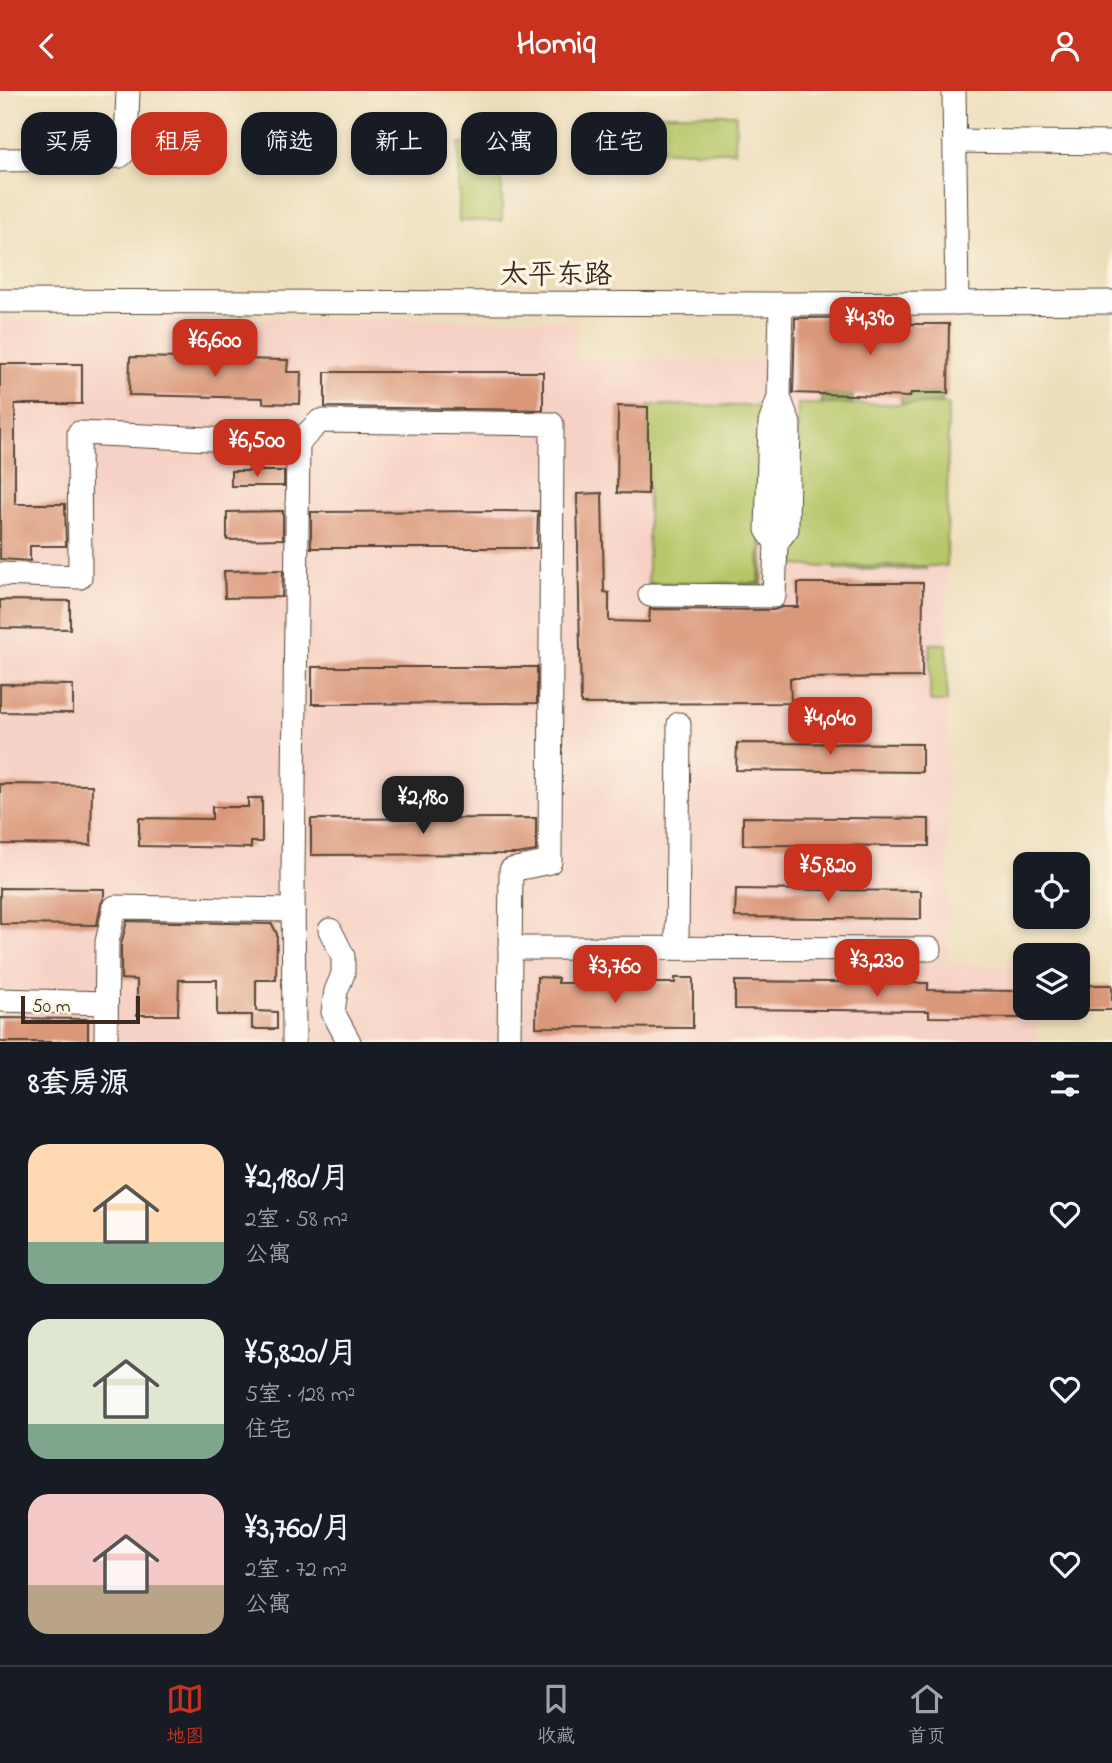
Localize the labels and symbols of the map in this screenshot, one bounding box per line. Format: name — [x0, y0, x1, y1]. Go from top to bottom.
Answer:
street label: 太平东路 — [500, 256, 612, 297]
pin: ¥4,390 — [813, 297, 927, 357]
pin: ¥6,600 — [158, 320, 272, 379]
pin: ¥6,500 — [200, 419, 314, 479]
pin: ¥4,040 — [773, 697, 887, 757]
pin: ¥2,180 — [366, 777, 480, 836]
pin: ¥5,820 — [771, 845, 885, 904]
pin: ¥3,230 — [820, 939, 934, 999]
pin: ¥3,760 — [558, 946, 672, 1005]
scale bar — [21, 993, 140, 1025]

